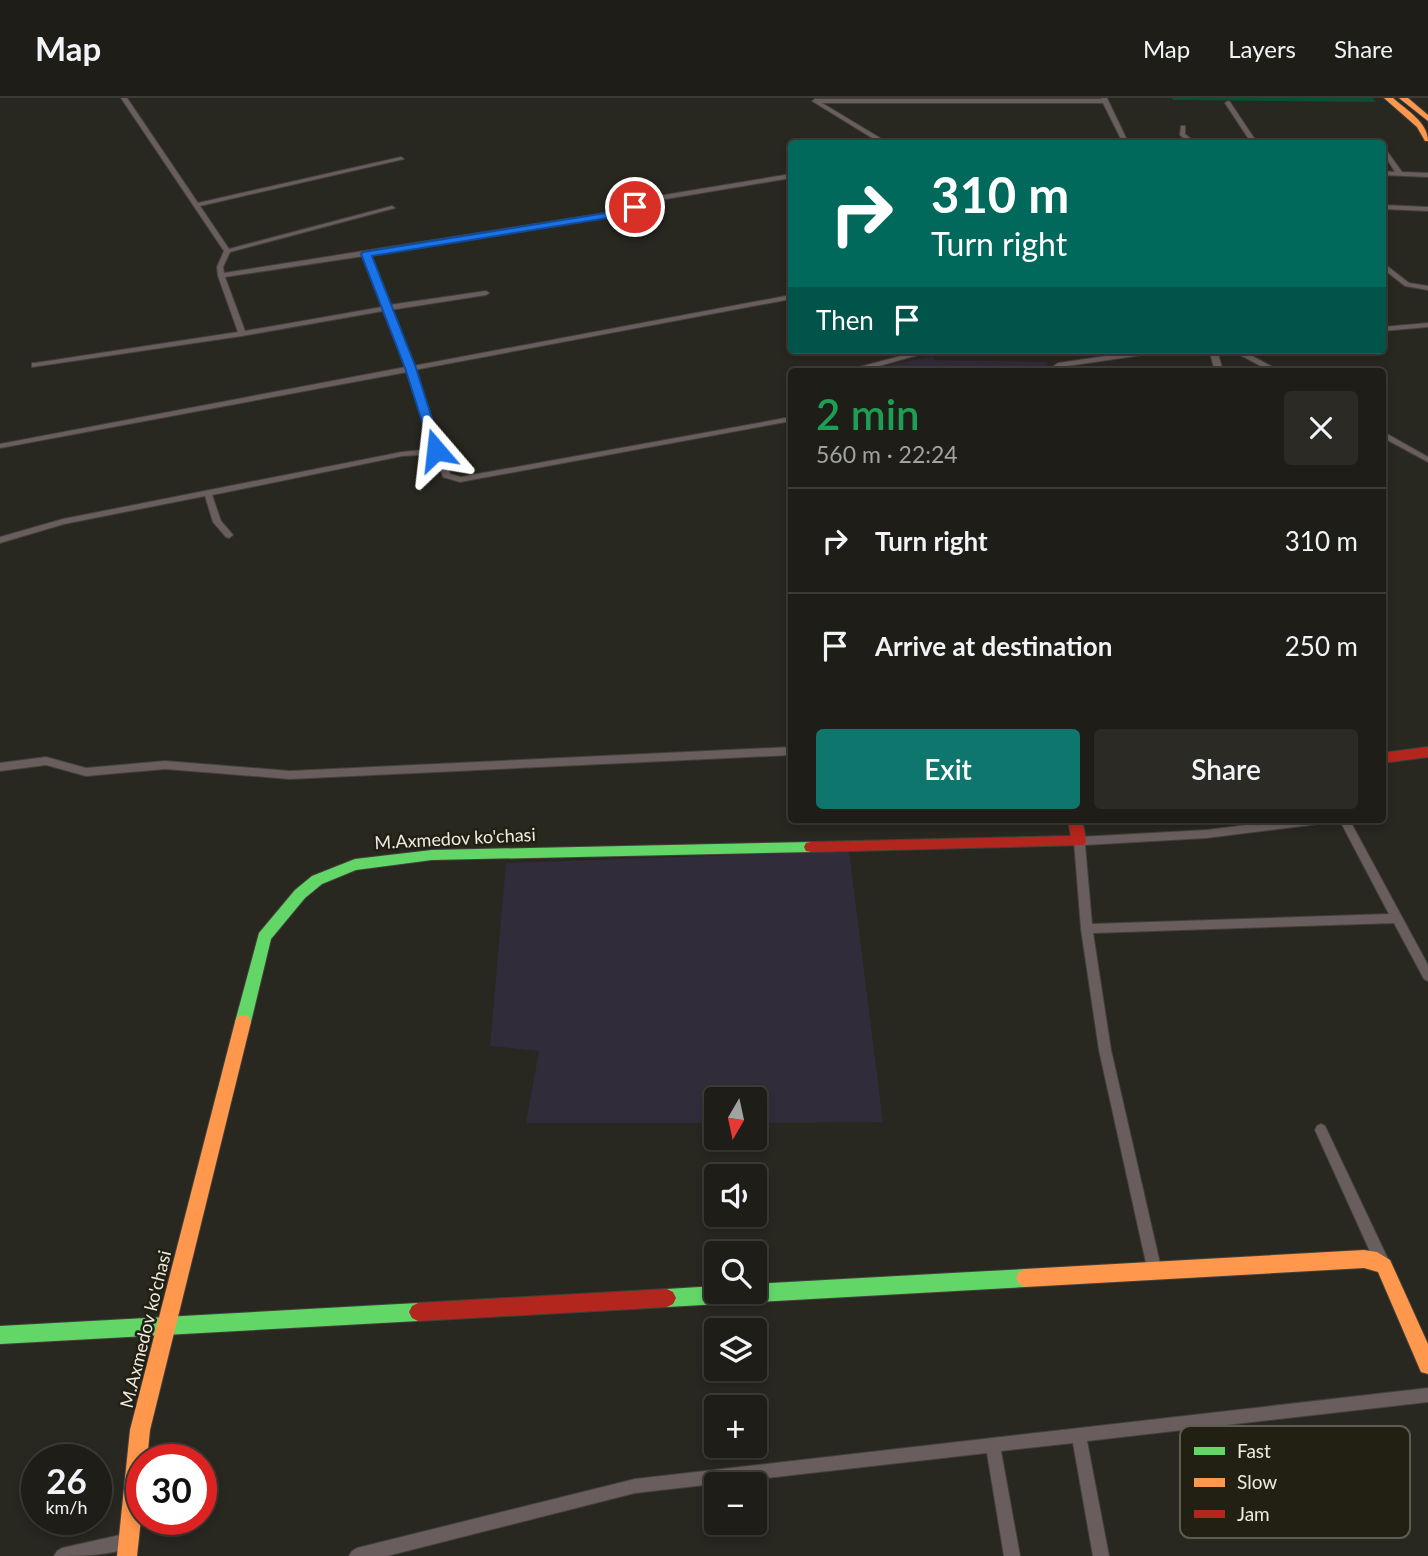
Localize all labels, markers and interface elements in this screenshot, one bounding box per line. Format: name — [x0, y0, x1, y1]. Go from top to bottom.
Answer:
text: Map — [35, 28, 101, 68]
text: Map — [1143, 34, 1190, 63]
text: Layers — [1228, 34, 1296, 63]
text: Share — [1334, 34, 1393, 63]
text: 310 m — [931, 165, 1069, 223]
icon: right — [816, 168, 907, 259]
pin — [605, 177, 665, 237]
icon: arrive — [616, 188, 654, 226]
text: Turn right — [931, 224, 1067, 263]
icon: arrive — [888, 301, 926, 339]
text: Then — [816, 304, 874, 336]
text: 2 min — [816, 389, 920, 439]
button: close — [1284, 391, 1358, 465]
position arrow — [399, 413, 473, 487]
text: 560 m · 22:24 — [816, 440, 958, 468]
icon: right — [816, 522, 854, 560]
text: Turn right — [875, 525, 988, 557]
text: 310 m — [1285, 525, 1358, 557]
icon: arrive — [816, 627, 854, 665]
text: Arrive at destination — [875, 630, 1112, 662]
text: 250 m — [1285, 630, 1358, 662]
button: Exit — [816, 729, 1080, 809]
button: Share — [1094, 729, 1358, 809]
street label: M.Axmedov ko'chasi — [374, 823, 536, 853]
north arrow — [704, 1087, 766, 1150]
map controls — [704, 1087, 767, 1535]
button: sound — [704, 1164, 767, 1227]
button: search — [704, 1241, 767, 1304]
street label: M.Axmedov ko'chasi — [115, 1248, 175, 1410]
button: layers — [704, 1318, 767, 1381]
button: + — [704, 1395, 767, 1458]
legend — [1180, 1426, 1410, 1538]
text: Fast — [1237, 1439, 1271, 1462]
speed limit sign: 30 — [126, 1444, 217, 1535]
text: 26 — [46, 1459, 87, 1501]
text: Slow — [1237, 1470, 1277, 1493]
button: − — [704, 1472, 767, 1535]
text: km/h — [45, 1496, 88, 1518]
text: Jam — [1237, 1502, 1270, 1525]

